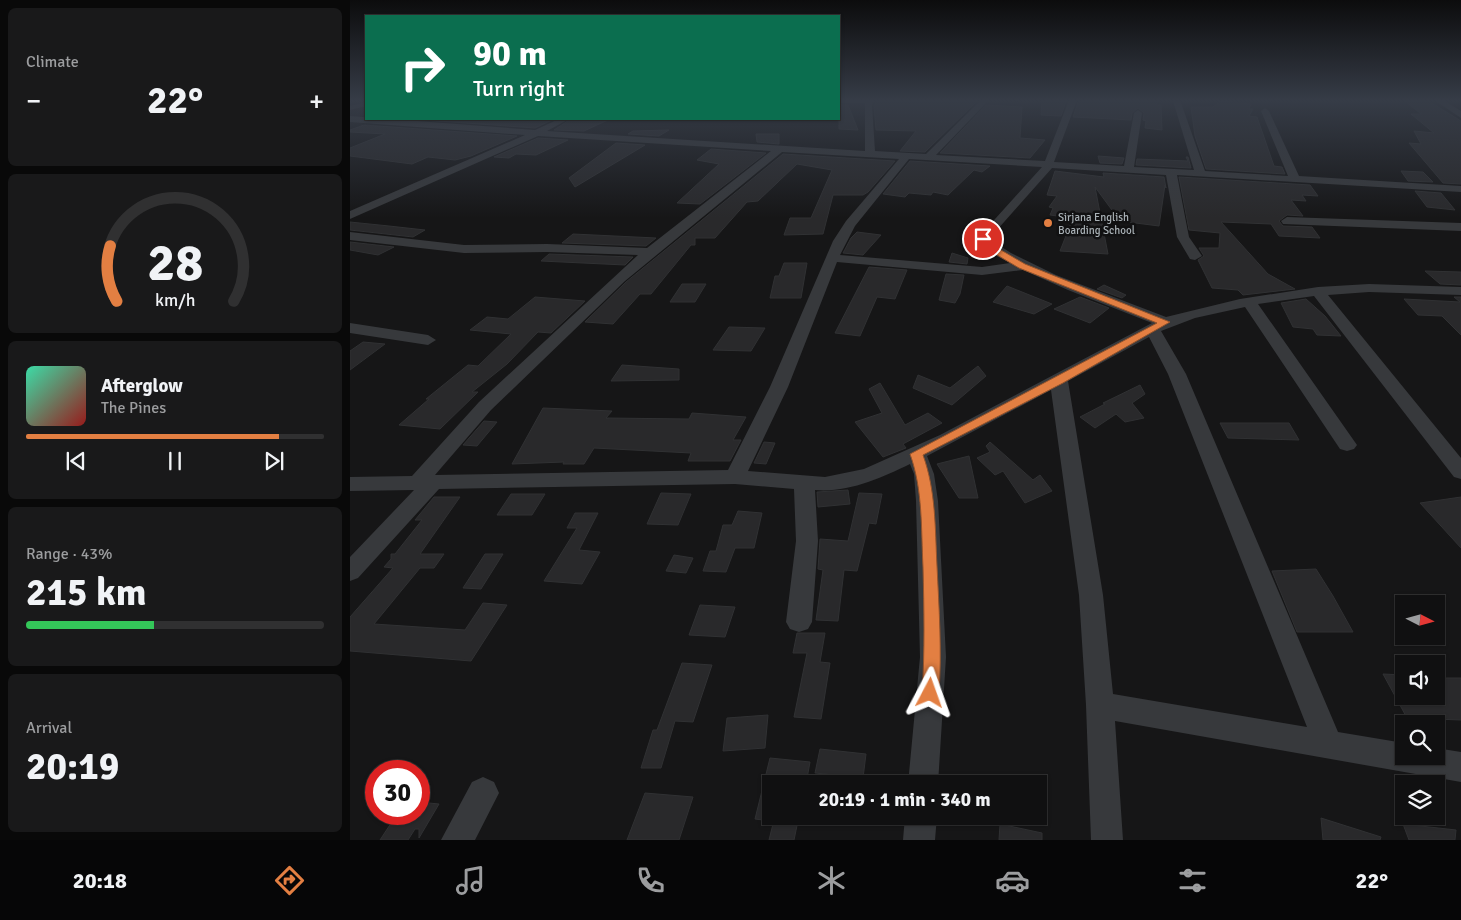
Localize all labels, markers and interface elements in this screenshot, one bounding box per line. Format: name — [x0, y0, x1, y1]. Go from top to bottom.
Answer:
text: 90 m — [473, 32, 547, 75]
icon: right — [390, 35, 455, 100]
text: Climate — [26, 52, 79, 72]
text: Turn right — [473, 75, 565, 102]
text: 22° — [147, 77, 203, 124]
text: − — [26, 84, 41, 118]
text: + — [309, 84, 324, 118]
place label: Sirjana English Boarding School — [1058, 211, 1135, 237]
marker: Sirjana English Boarding School — [1042, 217, 1054, 229]
pin — [962, 218, 1004, 260]
icon: arrive — [969, 225, 997, 253]
text: 28 — [147, 231, 203, 295]
text: km/h — [155, 289, 195, 311]
text: Afterglow — [101, 374, 183, 398]
text: The Pines — [101, 398, 166, 418]
icon: previous — [62, 447, 90, 475]
icon: pause — [161, 447, 189, 475]
icon: next — [260, 447, 288, 475]
text: Range · 43% — [26, 544, 112, 564]
text: 215 km — [26, 569, 147, 616]
north arrow — [1395, 595, 1445, 645]
map controls — [1395, 595, 1445, 825]
button: sound — [1395, 655, 1445, 705]
position arrow — [903, 666, 955, 718]
button: search — [1395, 715, 1445, 765]
text: Arrival — [26, 718, 72, 738]
text: 20:19 — [26, 743, 119, 790]
speed limit sign: 30 — [365, 760, 430, 825]
button: layers — [1395, 775, 1445, 825]
text: 20:19 · 1 min · 340 m — [818, 788, 991, 812]
icon: directions — [272, 863, 307, 898]
icon: music — [453, 863, 488, 898]
icon: phone — [633, 863, 668, 898]
icon: climate — [814, 863, 849, 898]
icon: car — [995, 863, 1030, 898]
icon: filters — [1175, 863, 1210, 898]
text: 20:18 — [73, 867, 127, 894]
text: 22° — [1356, 867, 1388, 894]

